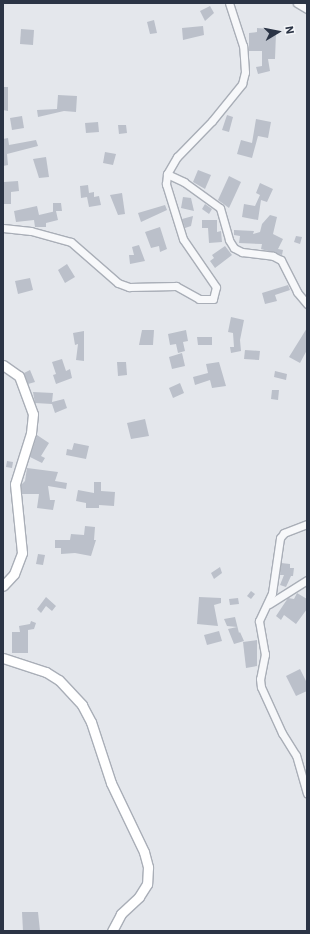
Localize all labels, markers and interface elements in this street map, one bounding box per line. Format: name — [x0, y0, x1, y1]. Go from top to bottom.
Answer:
north arrow — [258, 12, 298, 52]
text: N — [282, 25, 297, 35]

